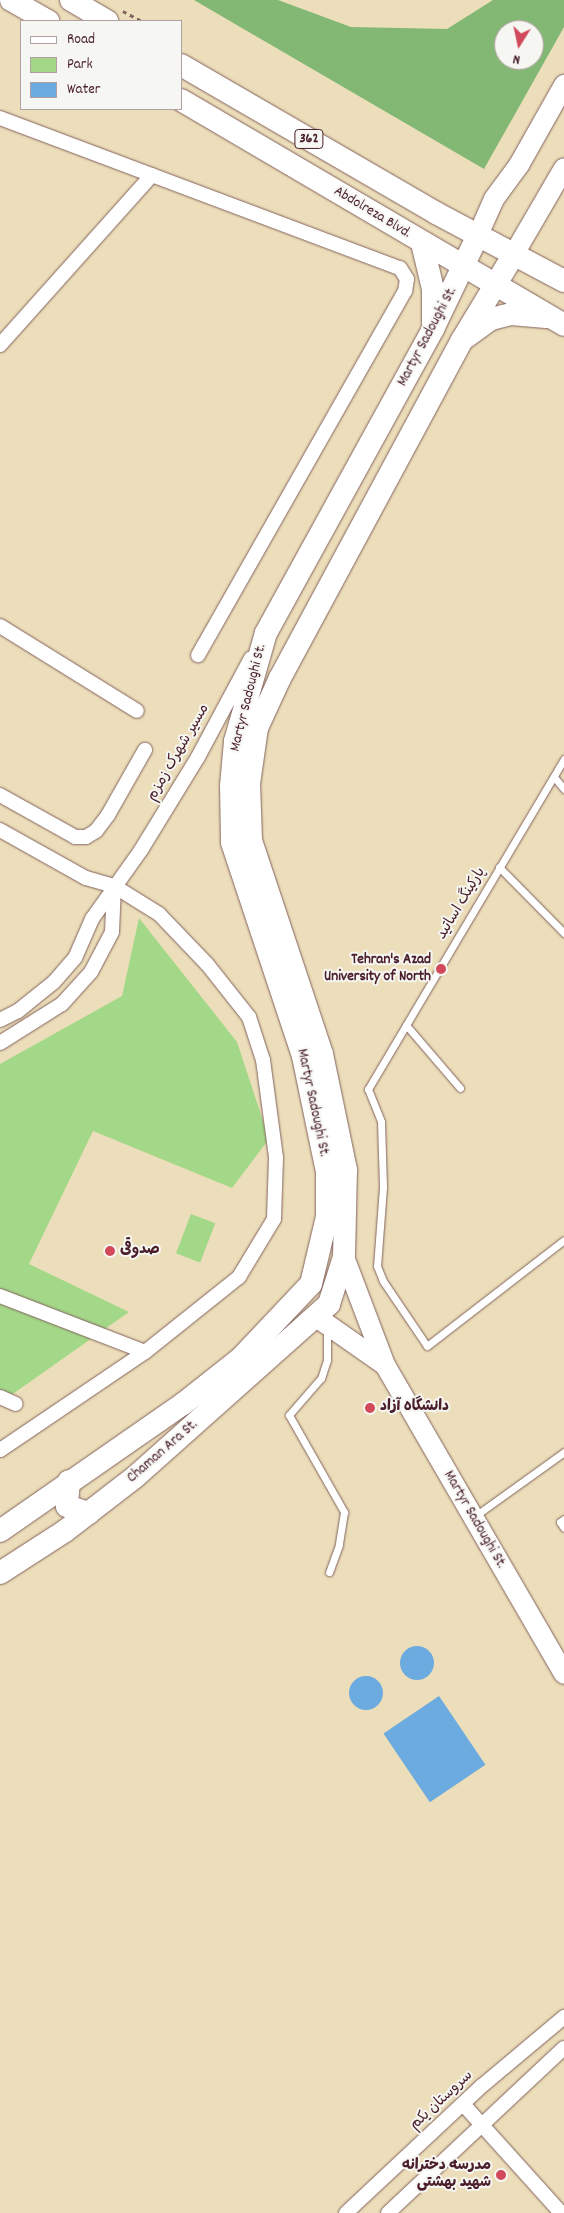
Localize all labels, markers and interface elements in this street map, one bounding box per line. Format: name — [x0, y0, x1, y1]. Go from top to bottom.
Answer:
legend — [20, 20, 182, 110]
north arrow — [494, 20, 544, 70]
text: Road — [67, 29, 95, 51]
text: N — [511, 48, 522, 69]
text: Park — [67, 54, 93, 76]
text: Water — [67, 79, 100, 101]
road number: 362 — [294, 128, 324, 150]
street label: Abdolreza Blvd. — [330, 183, 414, 243]
street label: Martyr Sadoughi St. — [394, 284, 462, 390]
street label: Martyr Sadoughi St. — [227, 642, 271, 754]
street label: مسیر شهرک زمزم — [144, 701, 214, 805]
street label: پارکینگ اساتید — [433, 865, 491, 943]
place label: Tehran's Azad University of North — [324, 951, 431, 986]
marker: Tehran's Azad University of North — [435, 963, 447, 975]
street label: Martyr Sadoughi St. — [292, 1047, 332, 1159]
place label: صدوقی — [120, 1242, 160, 1260]
marker: صدوقی — [104, 1245, 116, 1257]
place label: دانشگاه آزاد — [380, 1399, 449, 1417]
marker: دانشگاه آزاد — [364, 1402, 376, 1414]
street label: Chaman Ara St. — [124, 1416, 202, 1488]
street label: Martyr Sadoughi St. — [439, 1468, 509, 1572]
street label: سروستان یکم — [407, 2067, 477, 2135]
place label: مدرسه دخترانه شهید بهشتی — [402, 2157, 491, 2192]
marker: مدرسه دخترانه شهید بهشتی — [495, 2169, 507, 2181]

